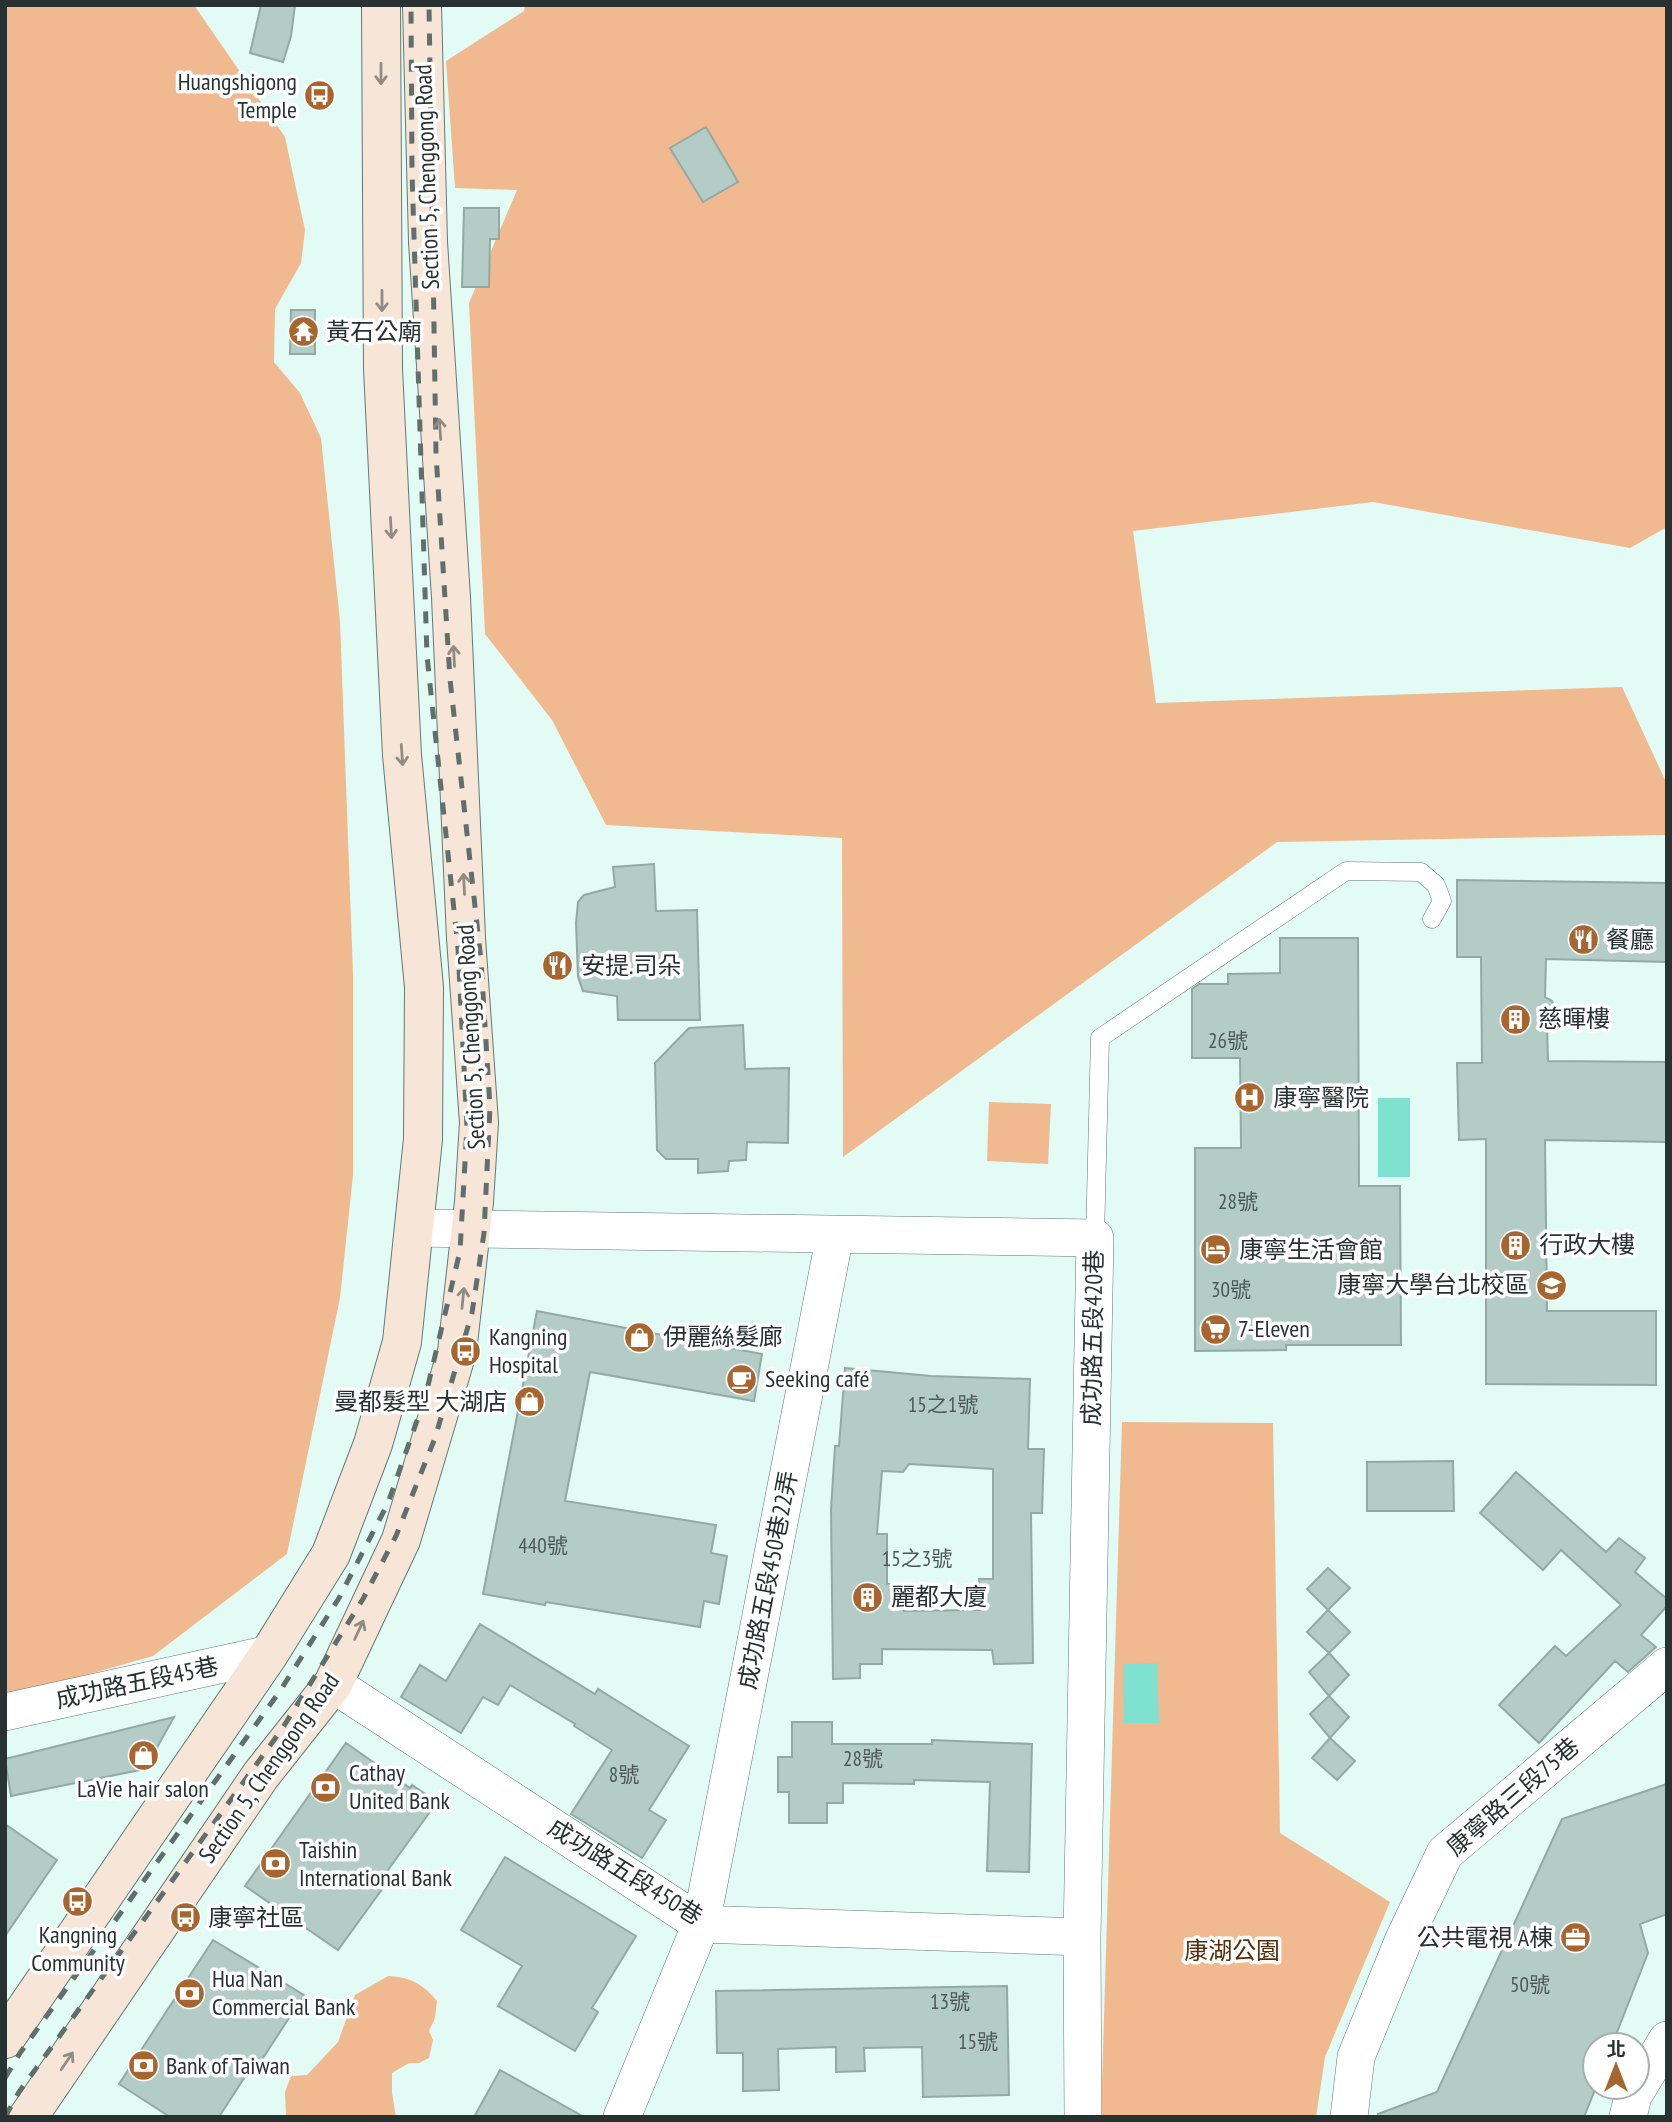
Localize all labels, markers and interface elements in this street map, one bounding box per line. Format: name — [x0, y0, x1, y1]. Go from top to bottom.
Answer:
one-way arrow — [374, 62, 388, 85]
street label: Section 5, Chenggong Road — [407, 64, 446, 290]
place label: Huangshigong Temple — [178, 66, 297, 125]
bus stop icon: Huangshigong Temple — [303, 79, 337, 113]
one-way arrow — [376, 289, 389, 312]
temple icon: 黃石公廟 — [286, 315, 320, 349]
place label: 黃石公廟 — [326, 316, 422, 347]
one-way arrow — [433, 418, 446, 441]
one-way arrow — [384, 517, 397, 540]
one-way arrow — [447, 645, 460, 668]
one-way arrow — [396, 744, 409, 766]
one-way arrow — [457, 872, 470, 895]
restaurant icon: 餐廳 — [1566, 923, 1600, 957]
street label: Section 5, Chenggong Road — [449, 924, 492, 1150]
place label: 餐廳 — [1606, 924, 1654, 955]
restaurant icon: 安提.司朵 — [541, 949, 575, 983]
place label: 安提.司朵 — [581, 950, 681, 981]
building icon: 慈暉樓 — [1498, 1002, 1532, 1036]
place label: 慈暉樓 — [1538, 1003, 1610, 1034]
house number: 26號 — [1208, 1027, 1248, 1054]
hospital icon: 康寧醫院 — [1233, 1081, 1267, 1115]
place label: 康寧醫院 — [1273, 1082, 1369, 1113]
house number: 28號 — [1218, 1188, 1258, 1215]
building icon: 行政大樓 — [1499, 1228, 1533, 1262]
place label: 行政大樓 — [1539, 1229, 1635, 1260]
hotel icon: 康寧生活會館 — [1199, 1233, 1233, 1267]
place label: 康寧生活會館 — [1239, 1234, 1383, 1265]
street label: 成功路五段420巷 — [1075, 1250, 1110, 1426]
school or university icon: 康寧大學台北校區 — [1535, 1268, 1569, 1302]
place label: 康寧大學台北校區 — [1337, 1269, 1529, 1300]
house number: 30號 — [1211, 1276, 1251, 1303]
one-way arrow — [456, 1287, 469, 1309]
supermarket icon: 7-Eleven — [1198, 1312, 1232, 1346]
place label: 7-Eleven — [1238, 1313, 1310, 1344]
shop icon: 伊麗絲髮廊 — [623, 1320, 657, 1354]
place label: Kangning Hospital — [489, 1321, 567, 1380]
place label: 伊麗絲髮廊 — [663, 1321, 783, 1352]
bus stop icon: Kangning Hospital — [449, 1334, 483, 1368]
cafe icon: Seeking café — [725, 1362, 759, 1396]
place label: Seeking café — [765, 1363, 869, 1394]
shop icon: 曼都髮型 大湖店 — [513, 1385, 547, 1419]
place label: 曼都髮型 大湖店 — [334, 1386, 507, 1417]
house number: 15之1號 — [908, 1391, 978, 1418]
street label: 成功路五段450巷22弄 — [731, 1468, 804, 1692]
house number: 440號 — [518, 1532, 568, 1559]
house number: 15之3號 — [882, 1545, 952, 1572]
building icon: 麗都大廈 — [851, 1580, 885, 1614]
place label: 麗都大廈 — [891, 1581, 987, 1612]
one-way arrow — [352, 1620, 366, 1641]
street label: 成功路五段45巷 — [53, 1650, 221, 1715]
street label: Section 5, Chenggong Road — [191, 1667, 346, 1869]
street label: 康寧路三段75巷 — [1440, 1731, 1585, 1863]
shop icon: LaVie hair salon — [126, 1738, 160, 1772]
house number: 28號 — [843, 1745, 883, 1772]
place label: Cathay United Bank — [349, 1757, 450, 1816]
house number: 8號 — [609, 1761, 639, 1788]
bank icon: Cathay United Bank — [309, 1770, 343, 1804]
place label: LaVie hair salon — [77, 1773, 209, 1804]
street label: 成功路五段450巷 — [542, 1812, 708, 1931]
place label: Taishin International Bank — [299, 1834, 453, 1893]
bank icon: Taishin International Bank — [259, 1847, 293, 1881]
bus stop icon: Kangning Community — [61, 1884, 95, 1918]
bus stop icon: 康寧社區 — [168, 1901, 202, 1935]
place label: 康寧社區 — [208, 1902, 304, 1933]
place label: Kangning Community — [31, 1919, 125, 1978]
office icon: 公共電視 A棟 — [1559, 1921, 1593, 1955]
place label: 公共電視 A棟 — [1417, 1922, 1553, 1953]
park label: 康湖公園 — [1184, 1935, 1280, 1966]
place label: Hua Nan Commercial Bank — [212, 1963, 356, 2022]
house number: 50號 — [1510, 1971, 1550, 1998]
bank icon: Hua Nan Commercial Bank — [172, 1976, 206, 2010]
house number: 13號 — [930, 1988, 970, 2015]
house number: 15號 — [958, 2028, 998, 2055]
north arrow — [1581, 2031, 1651, 2101]
text: 北 — [1606, 2037, 1626, 2061]
bank icon: Bank of Taiwan — [126, 2049, 160, 2083]
place label: Bank of Taiwan — [166, 2050, 290, 2081]
one-way arrow — [60, 2052, 74, 2071]

